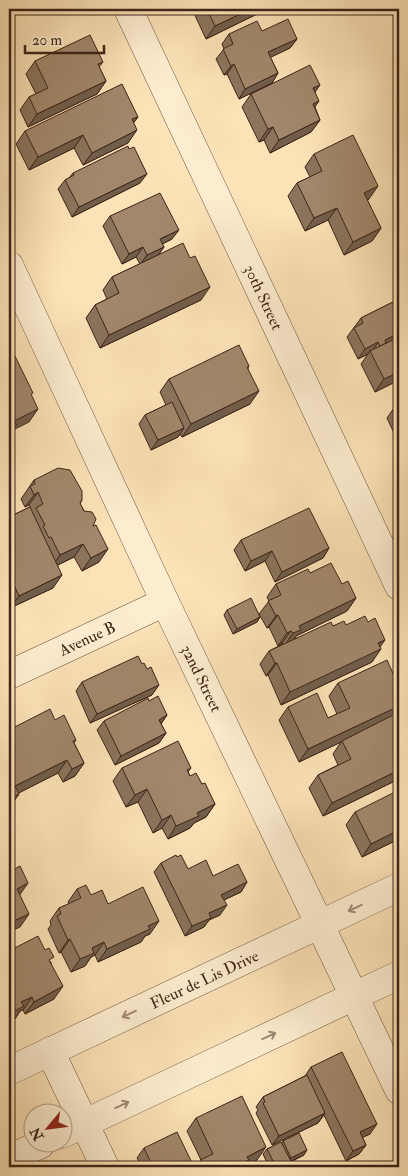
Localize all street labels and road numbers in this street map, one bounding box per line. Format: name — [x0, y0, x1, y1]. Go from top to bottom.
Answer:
street label: 30th Street — [239, 262, 287, 333]
street label: Avenue B — [55, 617, 119, 661]
street label: 32nd Street — [176, 642, 226, 715]
street label: Fleur de Lis Drive — [147, 946, 262, 1014]

